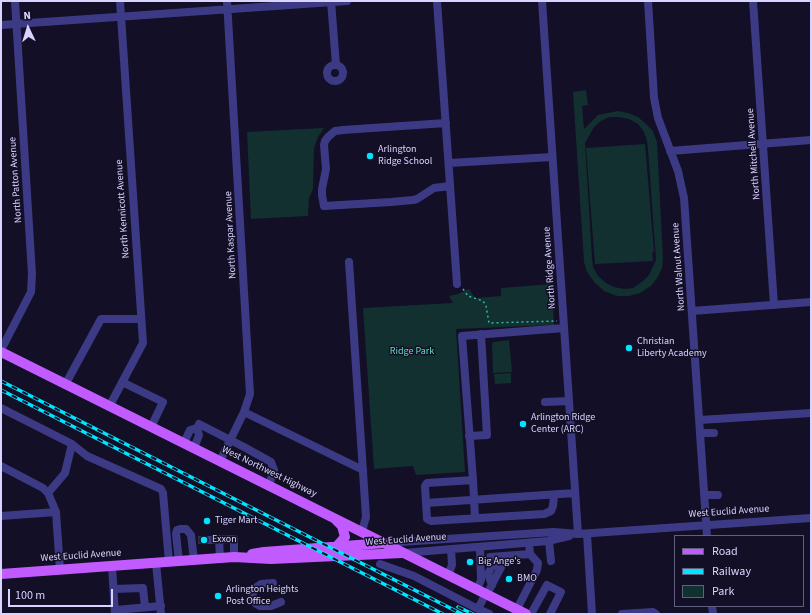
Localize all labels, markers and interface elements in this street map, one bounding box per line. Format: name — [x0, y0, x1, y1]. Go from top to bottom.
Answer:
north arrow — [8, 8, 48, 48]
text: N — [23, 8, 31, 23]
street label: North Mitchell Avenue — [745, 108, 763, 200]
street label: North Patton Avenue — [7, 136, 25, 224]
place label: Arlington Ridge School — [378, 144, 432, 168]
marker: Arlington Ridge School — [365, 151, 375, 161]
street label: North Kennicott Avenue — [114, 159, 132, 259]
street label: North Kaspar Avenue — [223, 191, 239, 279]
street label: North Walnut Avenue — [670, 222, 688, 312]
street label: North Ridge Avenue — [541, 226, 559, 310]
place label: Christian Liberty Academy — [637, 336, 707, 360]
marker: Christian Liberty Academy — [624, 343, 634, 353]
park label: Ridge Park — [390, 346, 434, 358]
place label: Arlington Ridge Center (ARC) — [531, 412, 595, 436]
marker: Arlington Ridge Center (ARC) — [518, 419, 528, 429]
street label: West Northwest Highway — [220, 444, 318, 500]
street label: West Euclid Avenue — [688, 503, 770, 521]
place label: Tiger Mart — [215, 515, 257, 527]
marker: Tiger Mart — [202, 516, 212, 526]
street label: West Euclid Avenue — [365, 531, 447, 549]
place label: Exxon — [212, 534, 237, 546]
marker: Exxon — [199, 535, 209, 545]
legend — [674, 535, 804, 607]
text: Road — [712, 543, 738, 560]
street label: West Euclid Avenue — [40, 547, 122, 565]
place label: Big Ange's — [478, 556, 521, 568]
marker: Big Ange's — [465, 557, 475, 567]
text: Railway — [712, 563, 751, 580]
place label: BMO — [517, 573, 537, 585]
marker: BMO — [504, 574, 514, 584]
scale bar — [10, 581, 115, 607]
text: Park — [712, 583, 734, 600]
place label: Arlington Heights Post Office — [226, 584, 298, 608]
text: 100 m — [15, 587, 45, 604]
marker: Arlington Heights Post Office — [213, 591, 223, 601]

